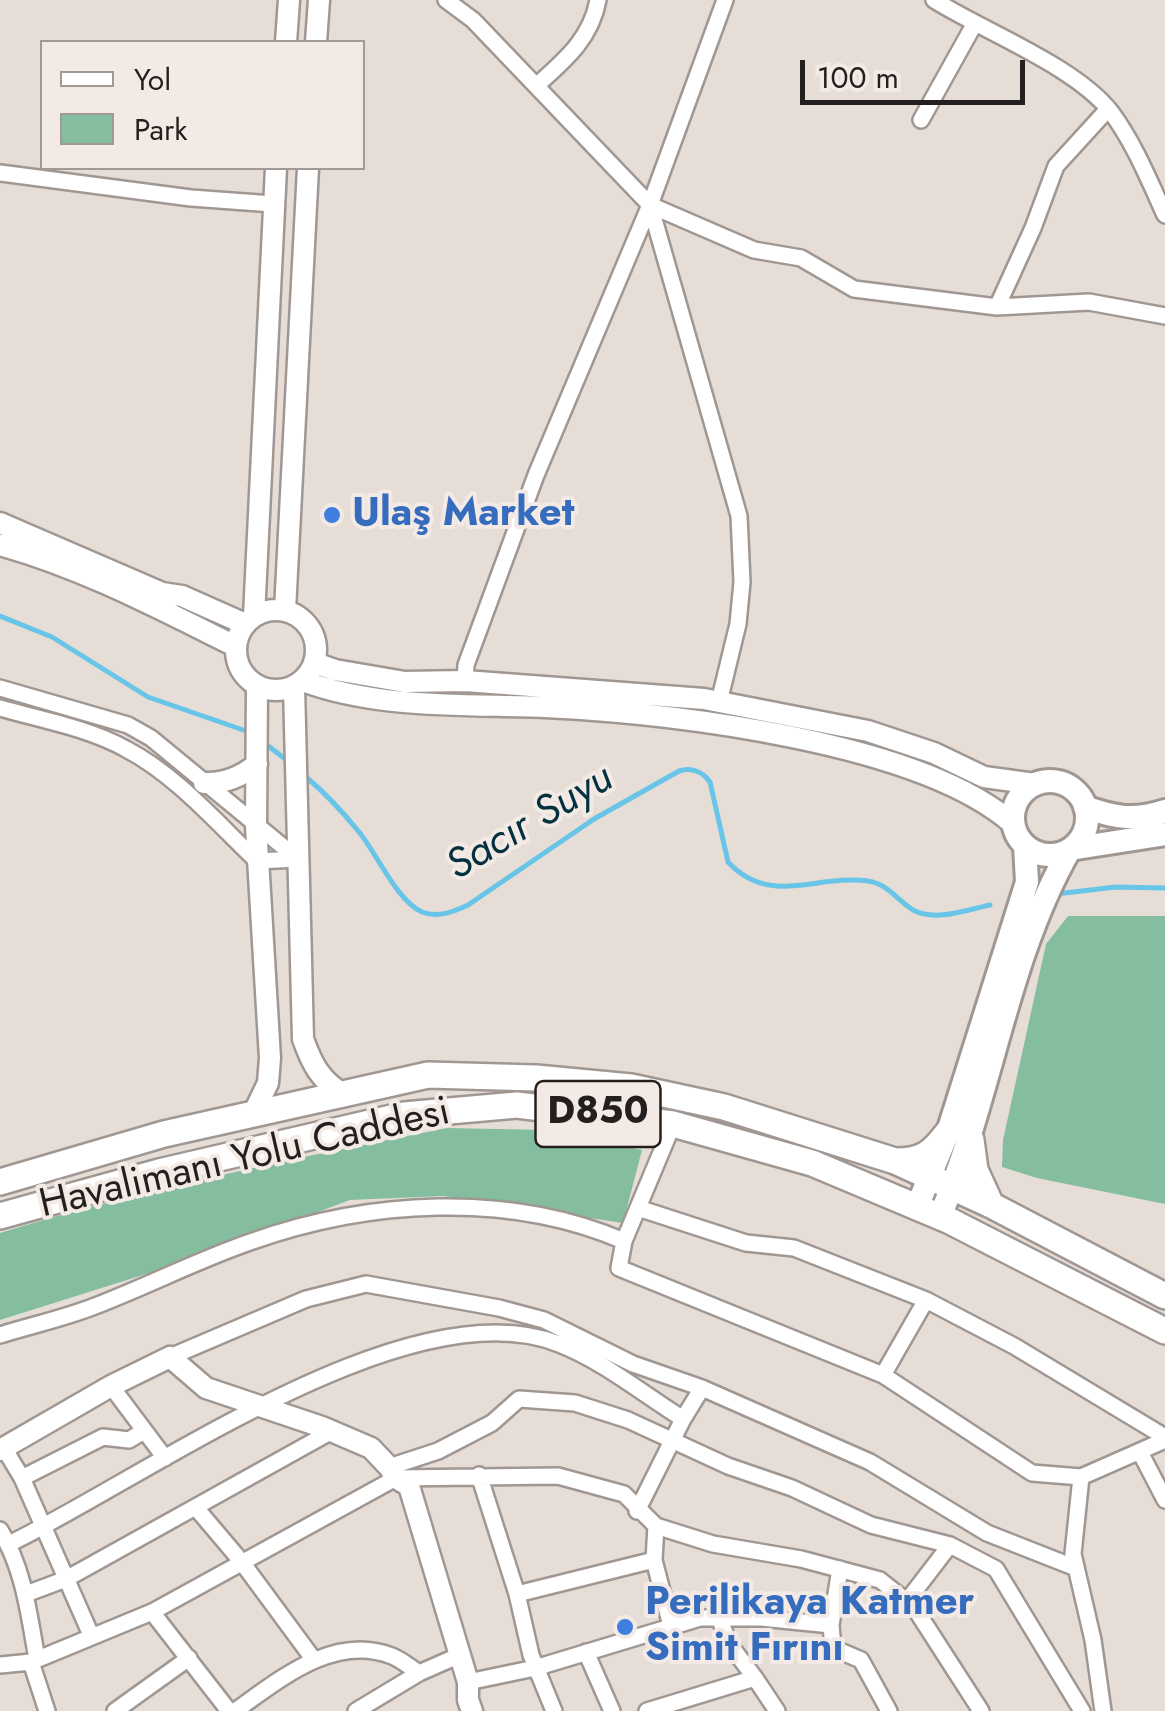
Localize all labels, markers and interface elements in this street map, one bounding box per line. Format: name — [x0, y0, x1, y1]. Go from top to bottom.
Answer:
legend — [40, 40, 365, 170]
scale bar — [805, 40, 1030, 102]
text: 100 m — [817, 56, 899, 99]
text: Yol — [134, 58, 171, 101]
text: Park — [134, 108, 187, 151]
place label: Ulaş Market — [352, 491, 574, 539]
marker: Ulaş Market — [321, 504, 343, 526]
water label: Sacır Suyu — [439, 755, 623, 893]
road number: D850 — [536, 1081, 660, 1147]
street label: Havalimanı Yolu Caddesi — [35, 1089, 455, 1231]
place label: Perilikaya Katmer Simit Fırını — [645, 1580, 974, 1674]
marker: Perilikaya Katmer Simit Fırını — [614, 1616, 636, 1638]

